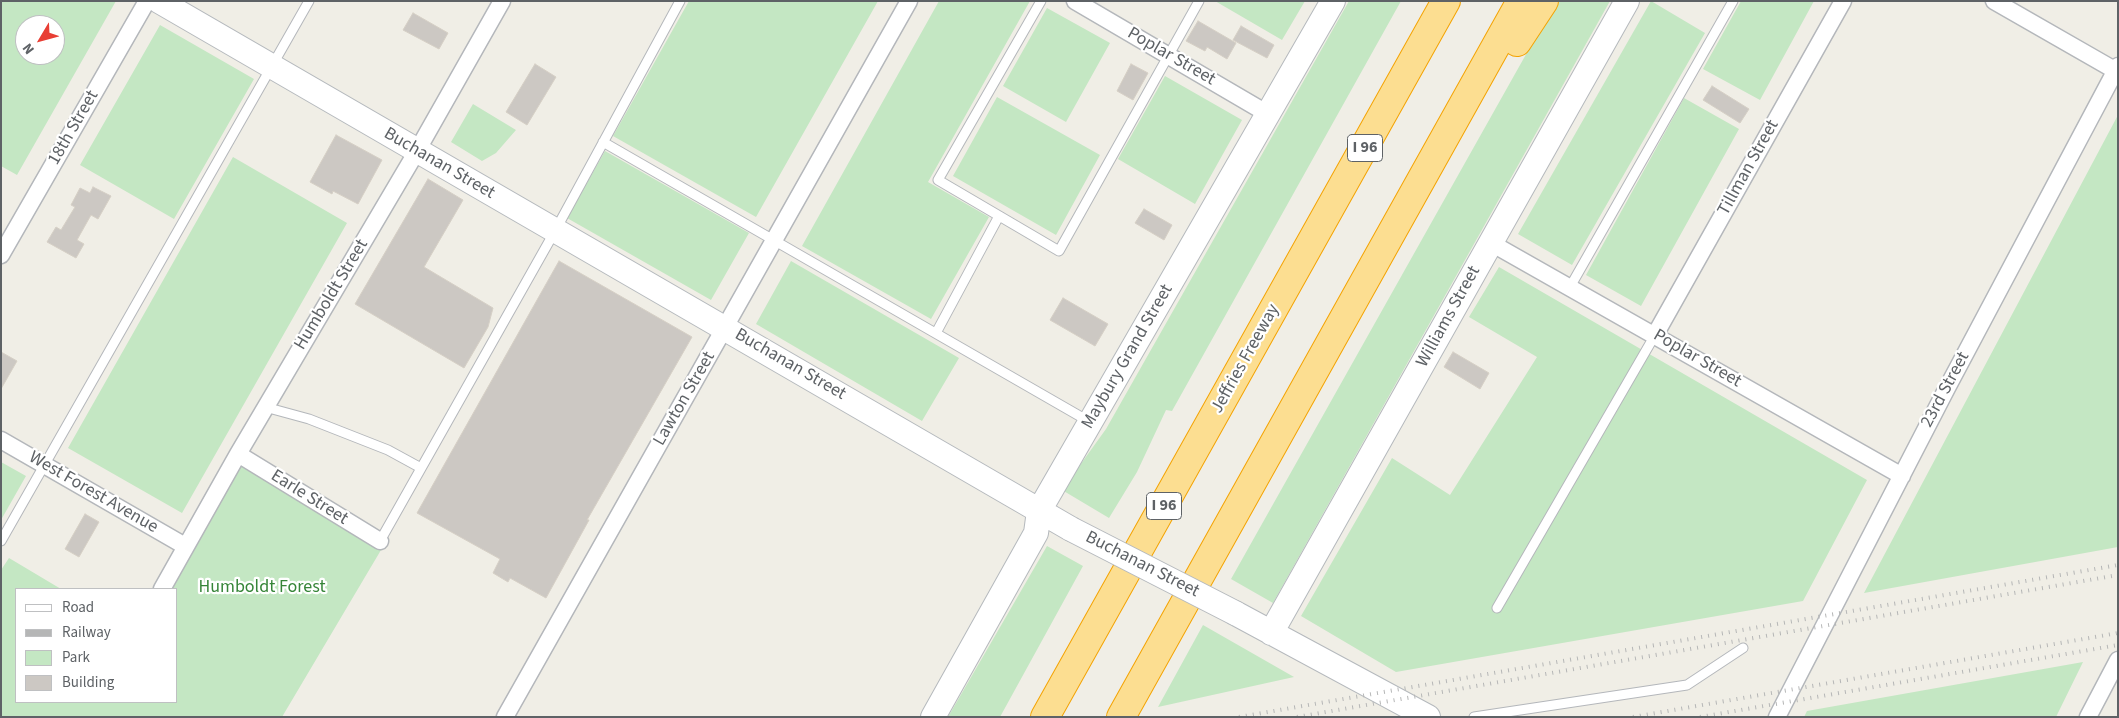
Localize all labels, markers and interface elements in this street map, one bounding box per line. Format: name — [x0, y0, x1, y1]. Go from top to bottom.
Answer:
north arrow — [15, 15, 65, 65]
street label: Poplar Street — [1123, 23, 1219, 91]
text: N — [18, 39, 40, 58]
street label: 18th Street — [44, 87, 104, 169]
street label: Tillman Street — [1714, 117, 1784, 219]
street label: Buchanan Street — [380, 123, 498, 205]
road number: I 96 — [1348, 134, 1382, 162]
street label: Humboldt Street — [290, 236, 374, 354]
street label: Williams Street — [1412, 263, 1486, 371]
street label: Maybury Grand Street — [1078, 281, 1178, 433]
street label: Jeffries Freeway — [1207, 301, 1285, 417]
street label: Buchanan Street — [731, 324, 849, 406]
street label: Poplar Street — [1649, 325, 1745, 393]
street label: Lawton Street — [649, 348, 721, 450]
street label: 23rd Street — [1917, 348, 1975, 432]
street label: West Forest Avenue — [25, 447, 161, 539]
street label: Earle Street — [266, 466, 352, 530]
road number: I 96 — [1146, 492, 1182, 520]
street label: Buchanan Street — [1081, 527, 1203, 603]
park label: Humboldt Forest — [198, 577, 326, 599]
legend — [15, 588, 178, 703]
text: Road — [62, 597, 94, 618]
text: Railway — [62, 622, 111, 643]
text: Park — [62, 647, 90, 668]
text: Building — [62, 672, 114, 693]

